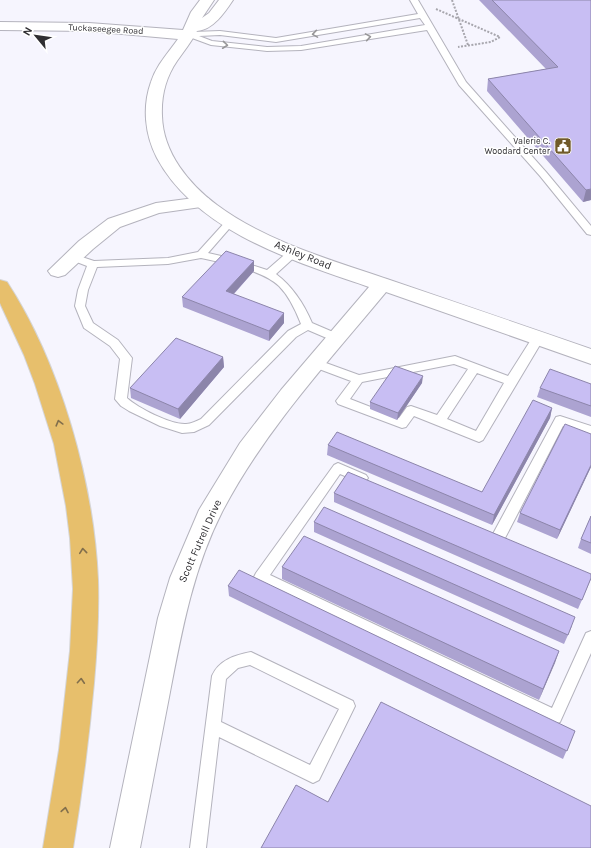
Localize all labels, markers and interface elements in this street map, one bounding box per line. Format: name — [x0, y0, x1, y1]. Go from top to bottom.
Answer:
north arrow — [16, 16, 56, 56]
street label: Tuckaseegee Road — [68, 22, 144, 36]
text: N — [20, 25, 35, 38]
one-way arrow — [312, 29, 319, 38]
one-way arrow — [365, 33, 371, 42]
one-way arrow — [222, 40, 228, 49]
place label: Valerie C. Woodard Center — [485, 136, 551, 156]
public building icon: Valerie C. Woodard Center — [553, 136, 573, 156]
street label: Ashley Road — [273, 238, 333, 272]
one-way arrow — [55, 420, 64, 427]
street label: Scott Futrell Drive — [176, 497, 224, 585]
one-way arrow — [79, 548, 88, 554]
one-way arrow — [76, 678, 85, 684]
one-way arrow — [61, 807, 69, 813]

